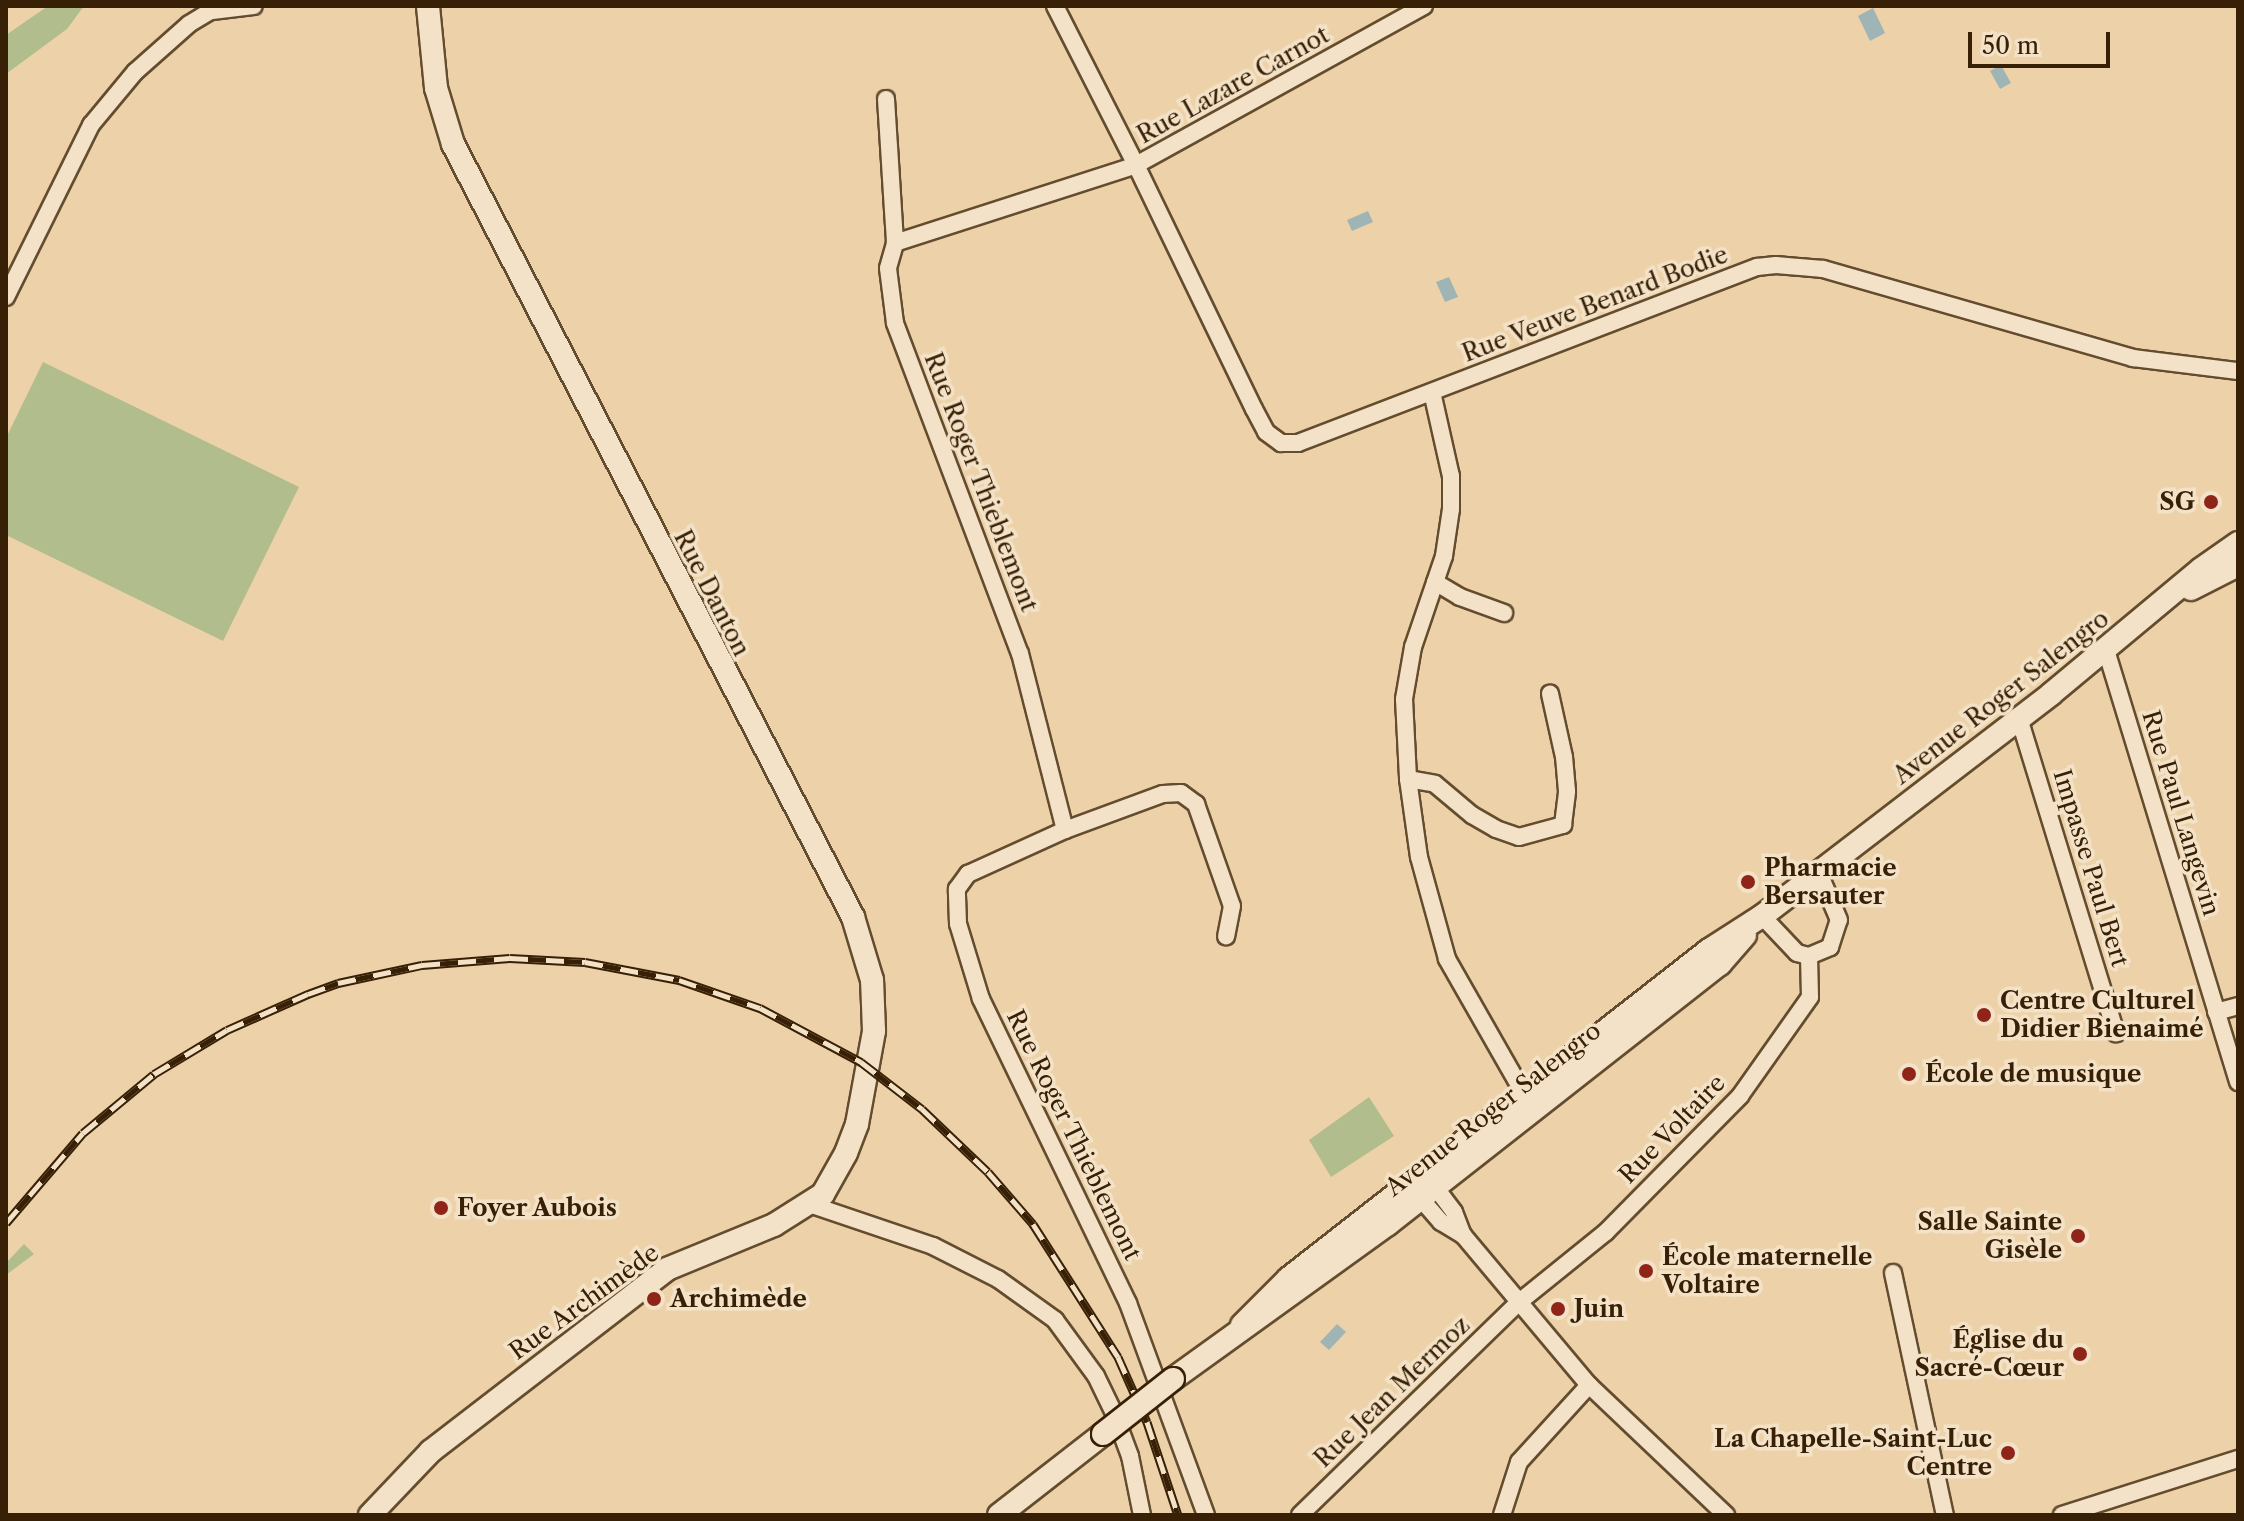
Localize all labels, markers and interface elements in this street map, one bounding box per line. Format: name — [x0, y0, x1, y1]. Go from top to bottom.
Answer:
scale bar — [1972, 16, 2114, 66]
street label: Rue Lazare Carnot — [1132, 20, 1334, 150]
text: 50 m — [1982, 31, 2039, 60]
street label: Rue Veuve Benard Bodie — [1458, 240, 1732, 368]
street label: Rue Roger Thieblemont — [918, 348, 1044, 616]
place label: SG — [2159, 488, 2195, 516]
marker: SG — [2202, 493, 2220, 511]
street label: Rue Danton — [668, 525, 756, 661]
street label: Avenue Roger Salengro — [1887, 604, 2115, 790]
street label: Rue Paul Langevin — [2136, 707, 2226, 919]
street label: Impasse Paul Bert — [2047, 766, 2135, 970]
place label: Pharmacie Bersauter — [1764, 854, 1897, 910]
marker: Pharmacie Bersauter — [1739, 873, 1757, 891]
place label: Centre Culturel Didier Bienaimé — [2000, 987, 2204, 1043]
street label: Rue Roger Thieblemont — [1001, 1005, 1147, 1265]
marker: Centre Culturel Didier Bienaimé — [1975, 1006, 1993, 1024]
street label: Avenue Roger Salengro — [1379, 1016, 1607, 1202]
place label: École de musique — [1925, 1060, 2141, 1088]
marker: École de musique — [1900, 1065, 1918, 1083]
street label: Rue Voltaire — [1613, 1068, 1731, 1190]
place label: Foyer Aubois — [457, 1194, 618, 1222]
marker: Foyer Aubois — [432, 1199, 450, 1217]
place label: Salle Sainte Gisèle — [1918, 1208, 2062, 1264]
marker: Salle Sainte Gisèle — [2069, 1227, 2087, 1245]
street label: Rue Archimède — [503, 1238, 665, 1366]
place label: École maternelle Voltaire — [1662, 1243, 1872, 1299]
marker: École maternelle Voltaire — [1637, 1262, 1655, 1280]
place label: Archimède — [670, 1285, 807, 1313]
marker: Archimède — [645, 1290, 663, 1308]
place label: Juin — [1574, 1295, 1624, 1323]
marker: Juin — [1549, 1300, 1567, 1318]
street label: Rue Jean Mermoz — [1308, 1311, 1476, 1473]
place label: Église du Sacré-Cœur — [1914, 1326, 2064, 1382]
marker: Église du Sacré-Cœur — [2071, 1345, 2089, 1363]
place label: La Chapelle-Saint-Luc Centre — [1714, 1425, 1992, 1481]
marker: La Chapelle-Saint-Luc Centre — [1999, 1444, 2017, 1462]

